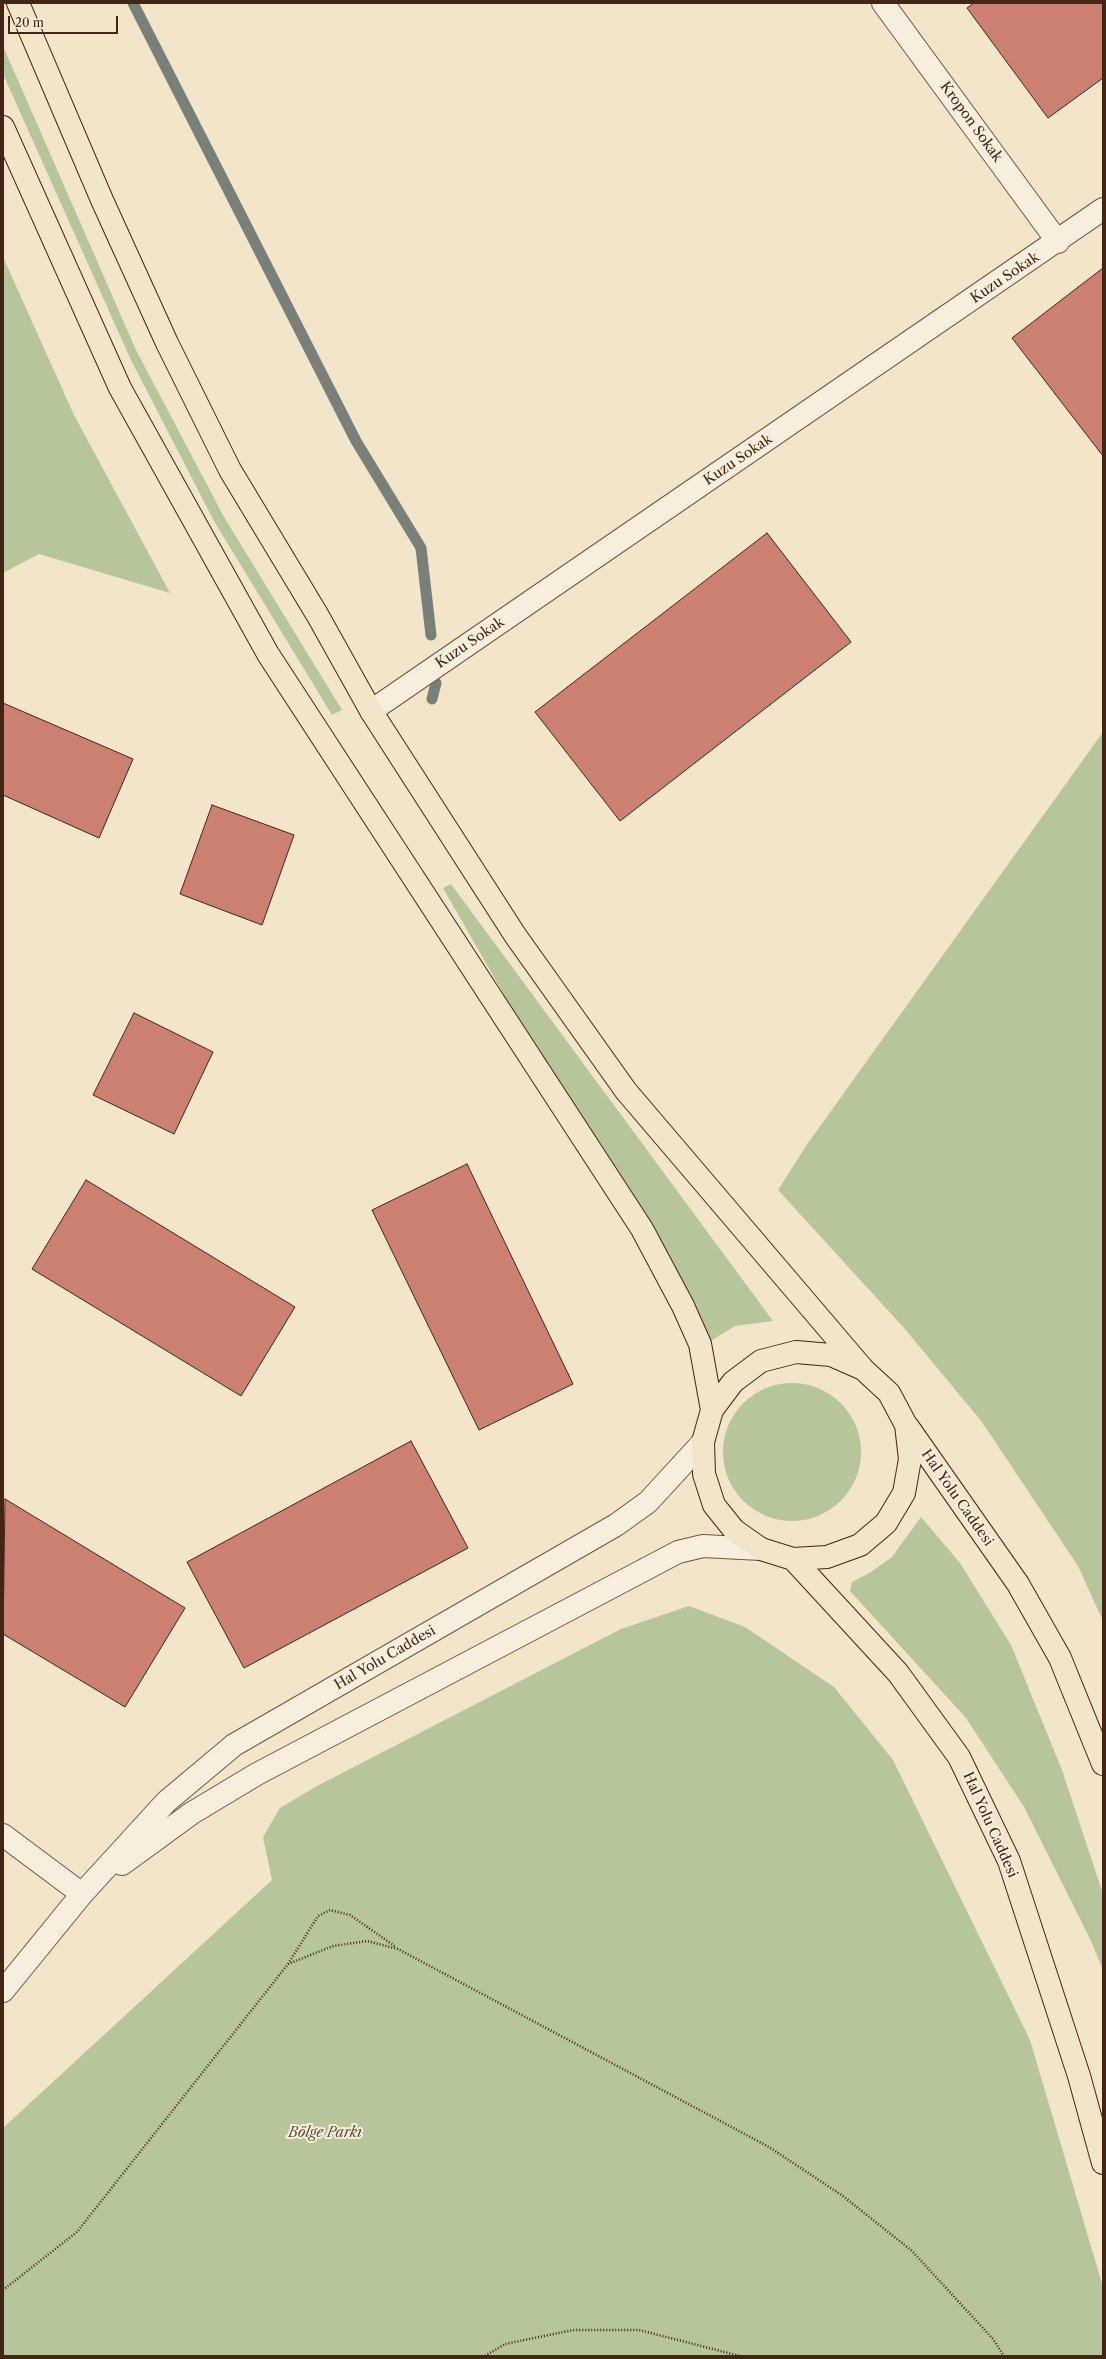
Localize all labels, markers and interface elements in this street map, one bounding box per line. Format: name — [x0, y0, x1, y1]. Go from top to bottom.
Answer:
scale bar — [10, 8, 120, 34]
text: 20 m — [15, 15, 44, 30]
street label: Kropon Sokak — [936, 79, 1006, 165]
street label: Kuzu Sokak — [967, 249, 1043, 307]
street label: Kuzu Sokak — [700, 431, 776, 489]
street label: Kuzu Sokak — [432, 614, 508, 672]
street label: Hal Yolu Caddesi — [917, 1446, 997, 1550]
street label: Hal Yolu Caddesi — [331, 1622, 439, 1694]
street label: Hal Yolu Caddesi — [959, 1770, 1021, 1880]
park label: Bölge Parkı — [288, 2125, 362, 2141]

